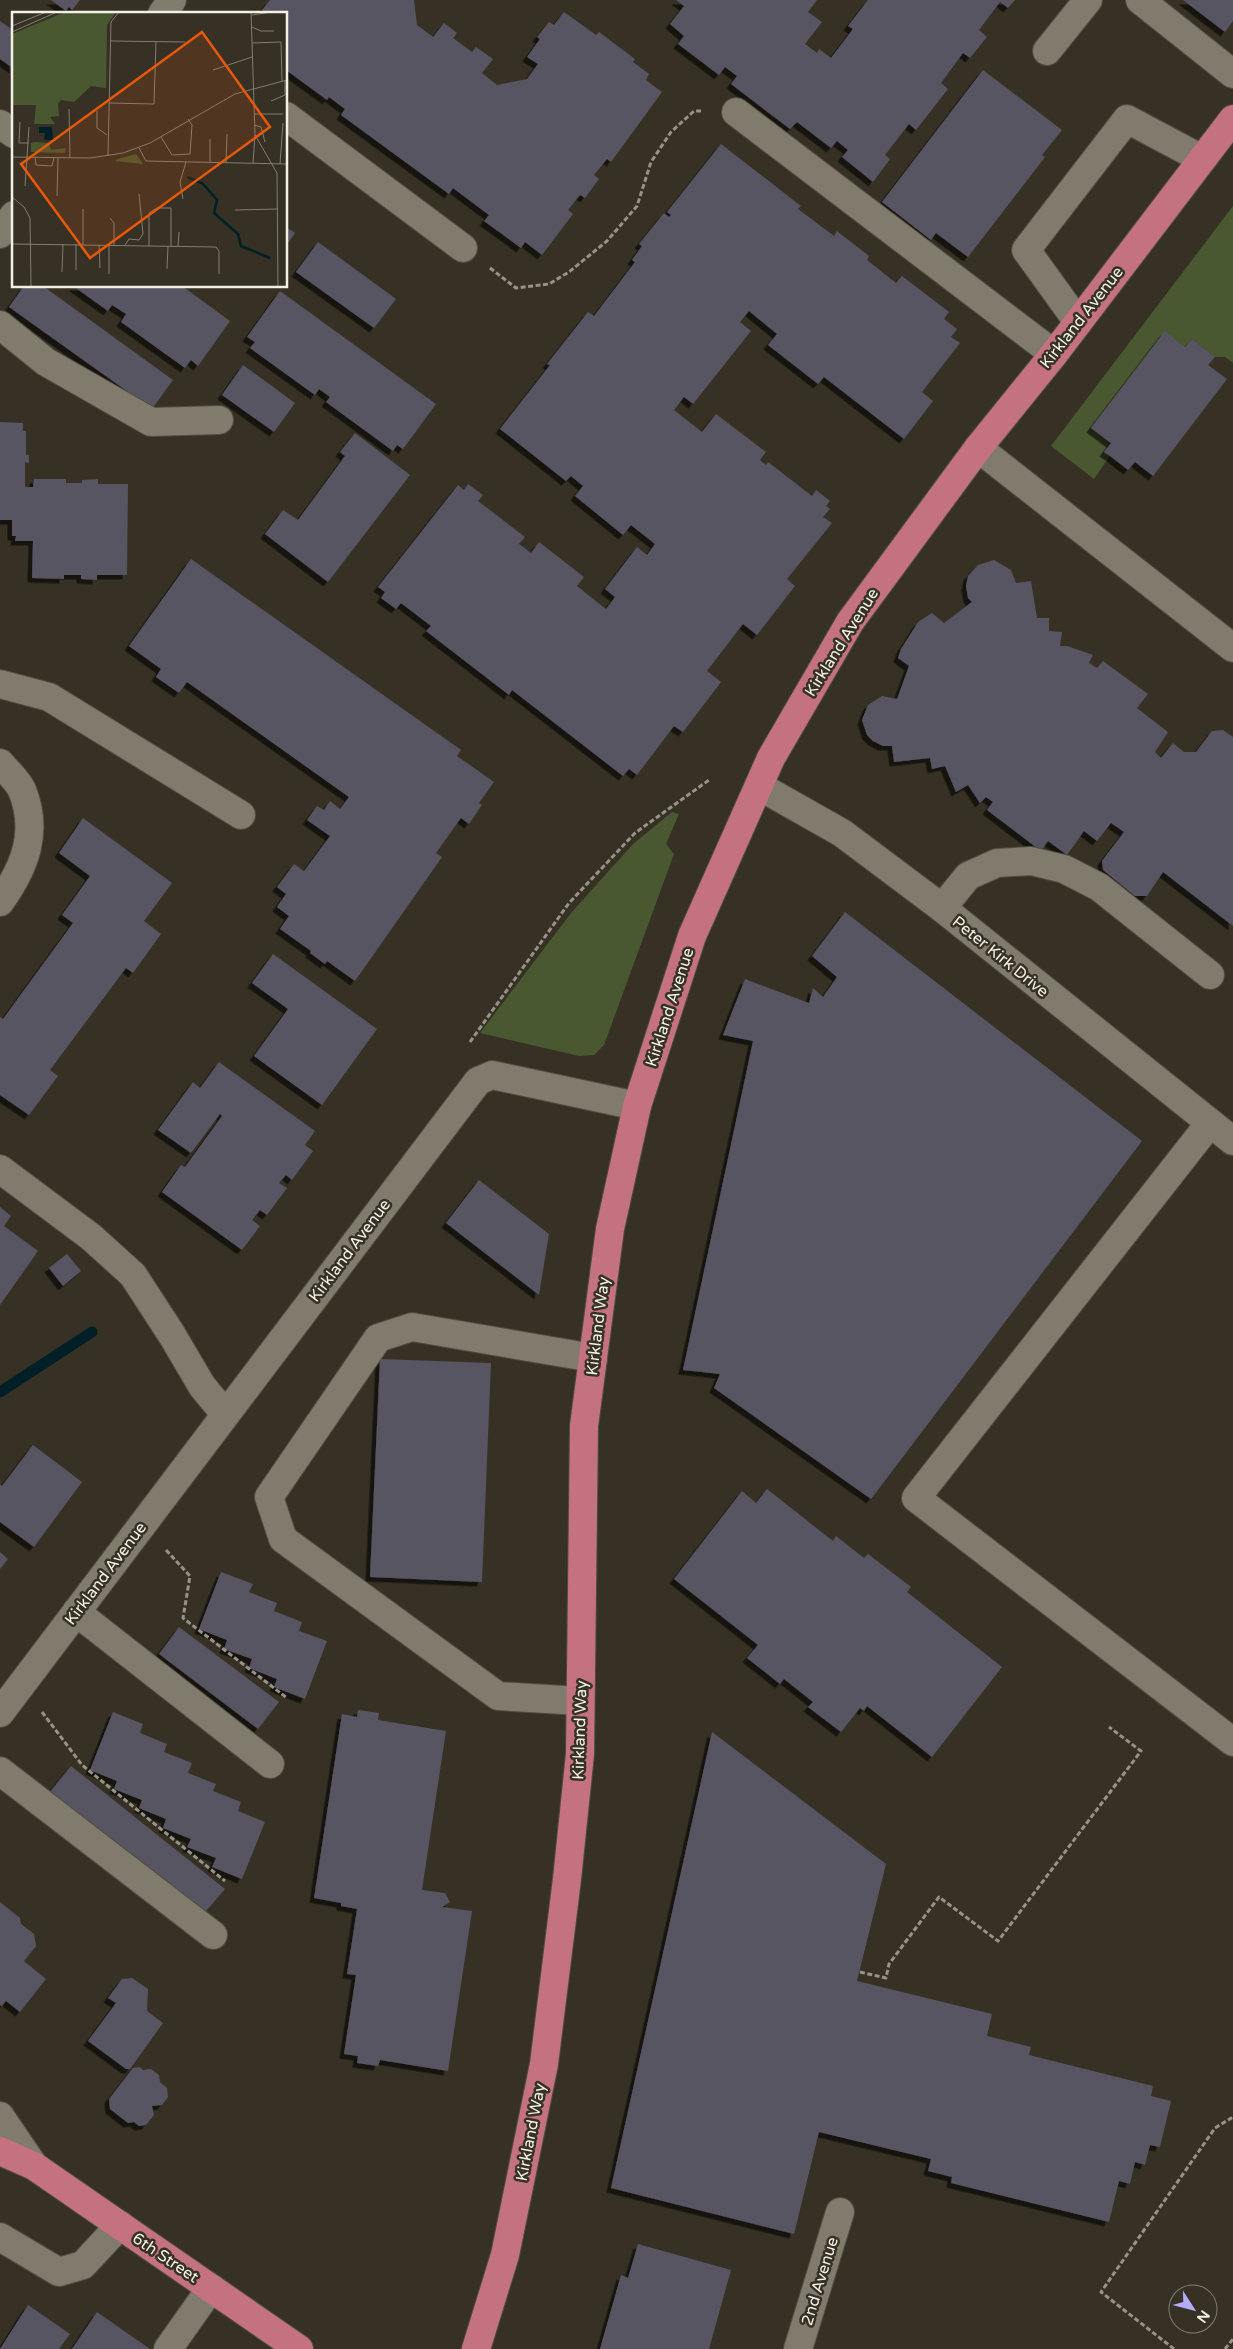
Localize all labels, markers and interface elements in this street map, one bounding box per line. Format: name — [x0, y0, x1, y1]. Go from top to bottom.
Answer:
inset map — [12, 12, 288, 288]
street label: Kirkland Avenue — [1036, 263, 1128, 373]
street label: Kirkland Avenue — [801, 585, 883, 700]
street label: Peter Kirk Drive — [948, 912, 1053, 1002]
street label: Kirkland Avenue — [641, 945, 699, 1069]
street label: Kirkland Avenue — [305, 1195, 395, 1306]
street label: Kirkland Way — [582, 1275, 614, 1377]
street label: Kirkland Avenue — [61, 1518, 151, 1629]
street label: Kirkland Way — [568, 1680, 592, 1780]
street label: Kirkland Way — [512, 2081, 550, 2183]
street label: 6th Street — [128, 2228, 202, 2287]
street label: 2nd Avenue — [797, 2235, 843, 2328]
north arrow — [1168, 2284, 1218, 2334]
text: N — [1193, 2307, 1213, 2326]

